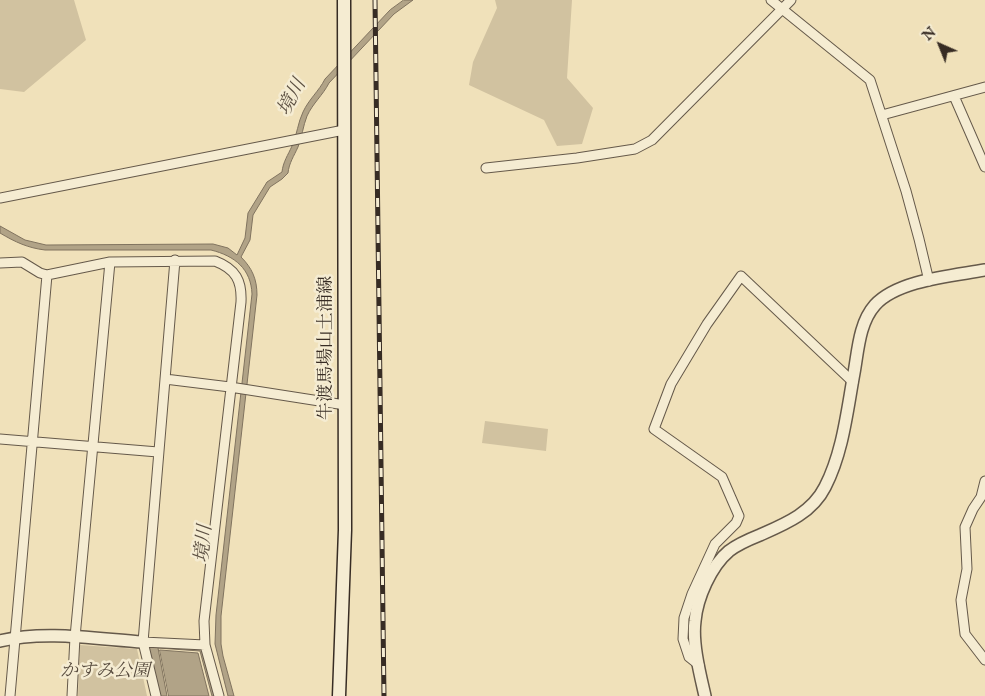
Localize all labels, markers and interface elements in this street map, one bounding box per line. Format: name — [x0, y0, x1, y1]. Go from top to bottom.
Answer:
north arrow — [915, 20, 965, 70]
text: N — [919, 24, 940, 45]
water label: 境川 — [274, 76, 312, 120]
street label: 牛渡馬場山土浦線 — [316, 276, 338, 420]
water label: 境川 — [192, 524, 218, 564]
park label: かすみ公園 — [60, 661, 150, 683]

